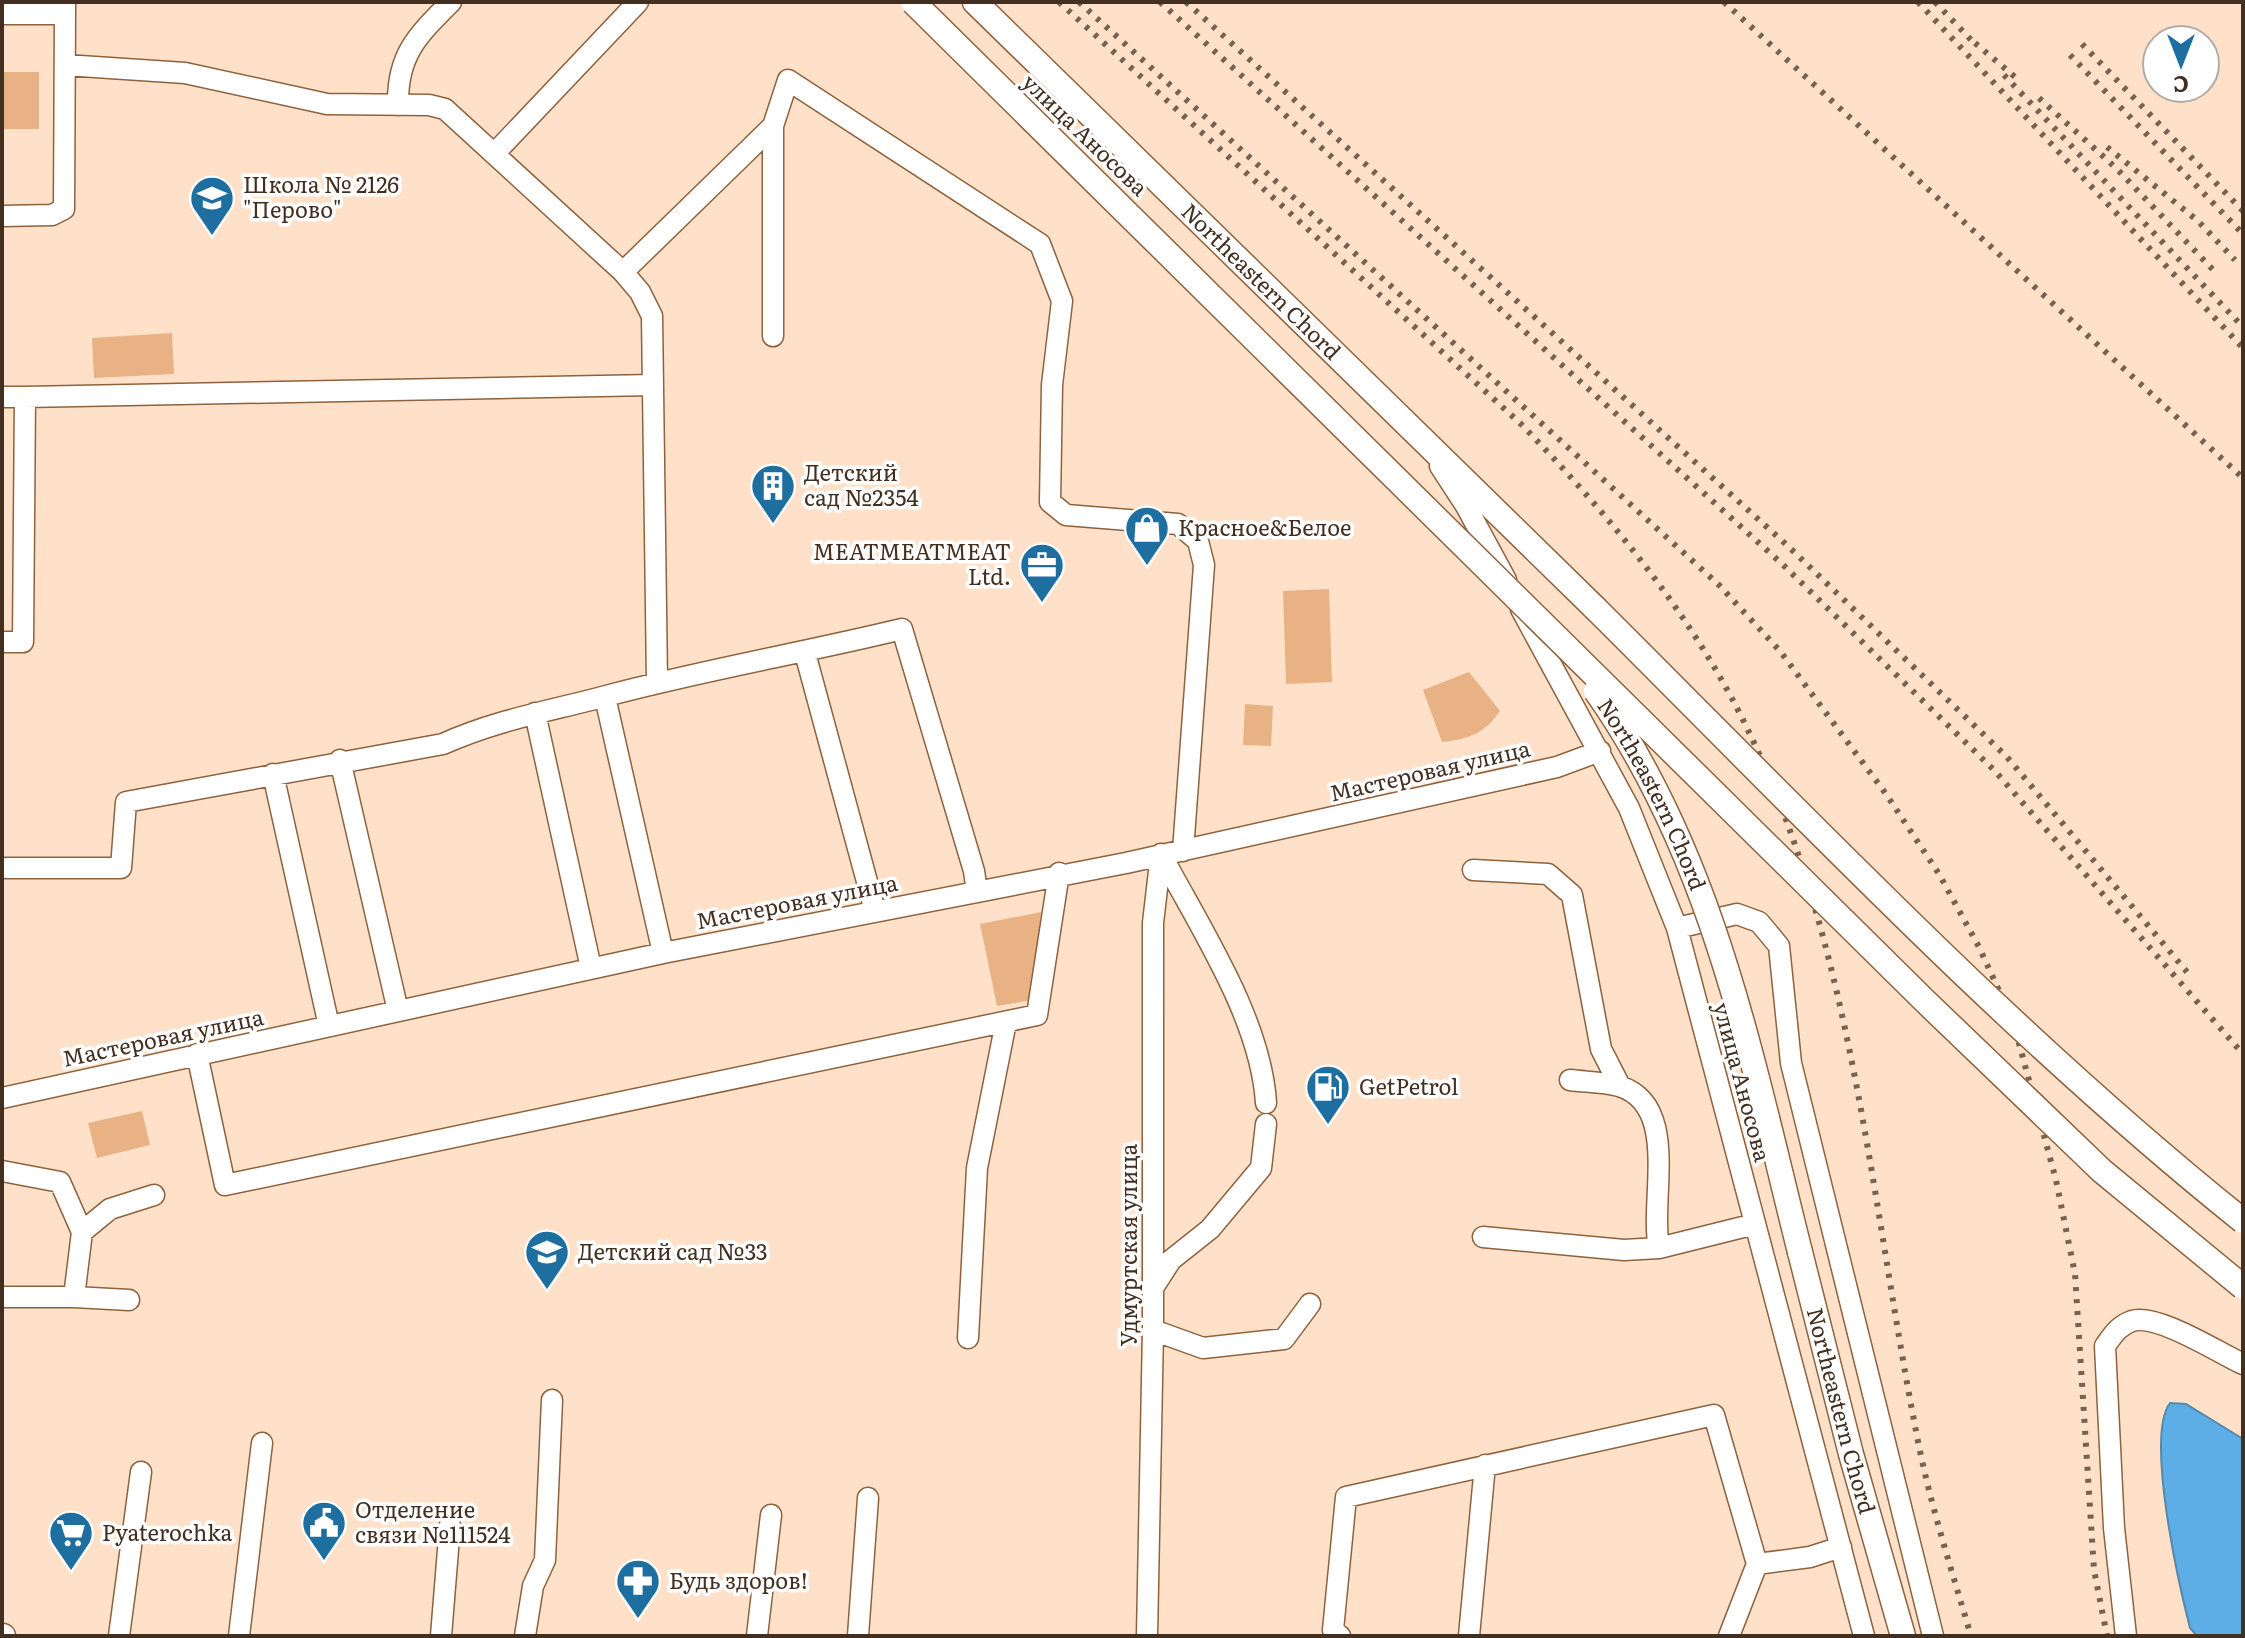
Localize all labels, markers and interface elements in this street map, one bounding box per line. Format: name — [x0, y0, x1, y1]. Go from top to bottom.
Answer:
north arrow — [2141, 24, 2221, 104]
street label: улица Аносова — [1016, 65, 1156, 203]
text: С — [2173, 69, 2189, 102]
place label: Школа № 2126 "Перово" — [243, 167, 399, 225]
school or university icon: Школа № 2126 "Перово" — [188, 174, 236, 237]
street label: Northeastern Chord — [1175, 195, 1349, 366]
place label: Детский сад №2354 — [804, 455, 919, 513]
building icon: Детский сад №2354 — [749, 462, 797, 525]
shop icon: Красное&Белое — [1123, 504, 1171, 567]
place label: Красное&Белое — [1178, 510, 1351, 543]
place label: MEATMEATMEAT Ltd. — [813, 534, 1011, 592]
office icon: MEATMEATMEAT Ltd. — [1018, 541, 1066, 604]
street label: Northeastern Chord — [1590, 691, 1716, 895]
street label: Мастеровая улица — [1326, 730, 1533, 809]
street label: Мастеровая улица — [693, 865, 900, 936]
street label: улица Аносова — [1706, 998, 1781, 1165]
street label: Мастеровая улица — [59, 999, 266, 1074]
fuel station icon: GetPetrol — [1304, 1063, 1352, 1126]
place label: GetPetrol — [1359, 1069, 1458, 1102]
street label: Удмуртская улица — [1111, 1144, 1144, 1346]
school or university icon: Детский сад №33 — [523, 1228, 571, 1291]
place label: Детский сад №33 — [578, 1234, 768, 1267]
street label: Northeastern Chord — [1800, 1304, 1885, 1517]
place label: Отделение связи №111524 — [355, 1492, 510, 1550]
public building icon: Отделение связи №111524 — [300, 1499, 348, 1562]
supermarket icon: Pyaterochka — [47, 1509, 95, 1572]
place label: Pyaterochka — [102, 1515, 233, 1548]
pharmacy icon: Будь здоров! — [614, 1557, 662, 1620]
place label: Будь здоров! — [669, 1563, 808, 1596]

